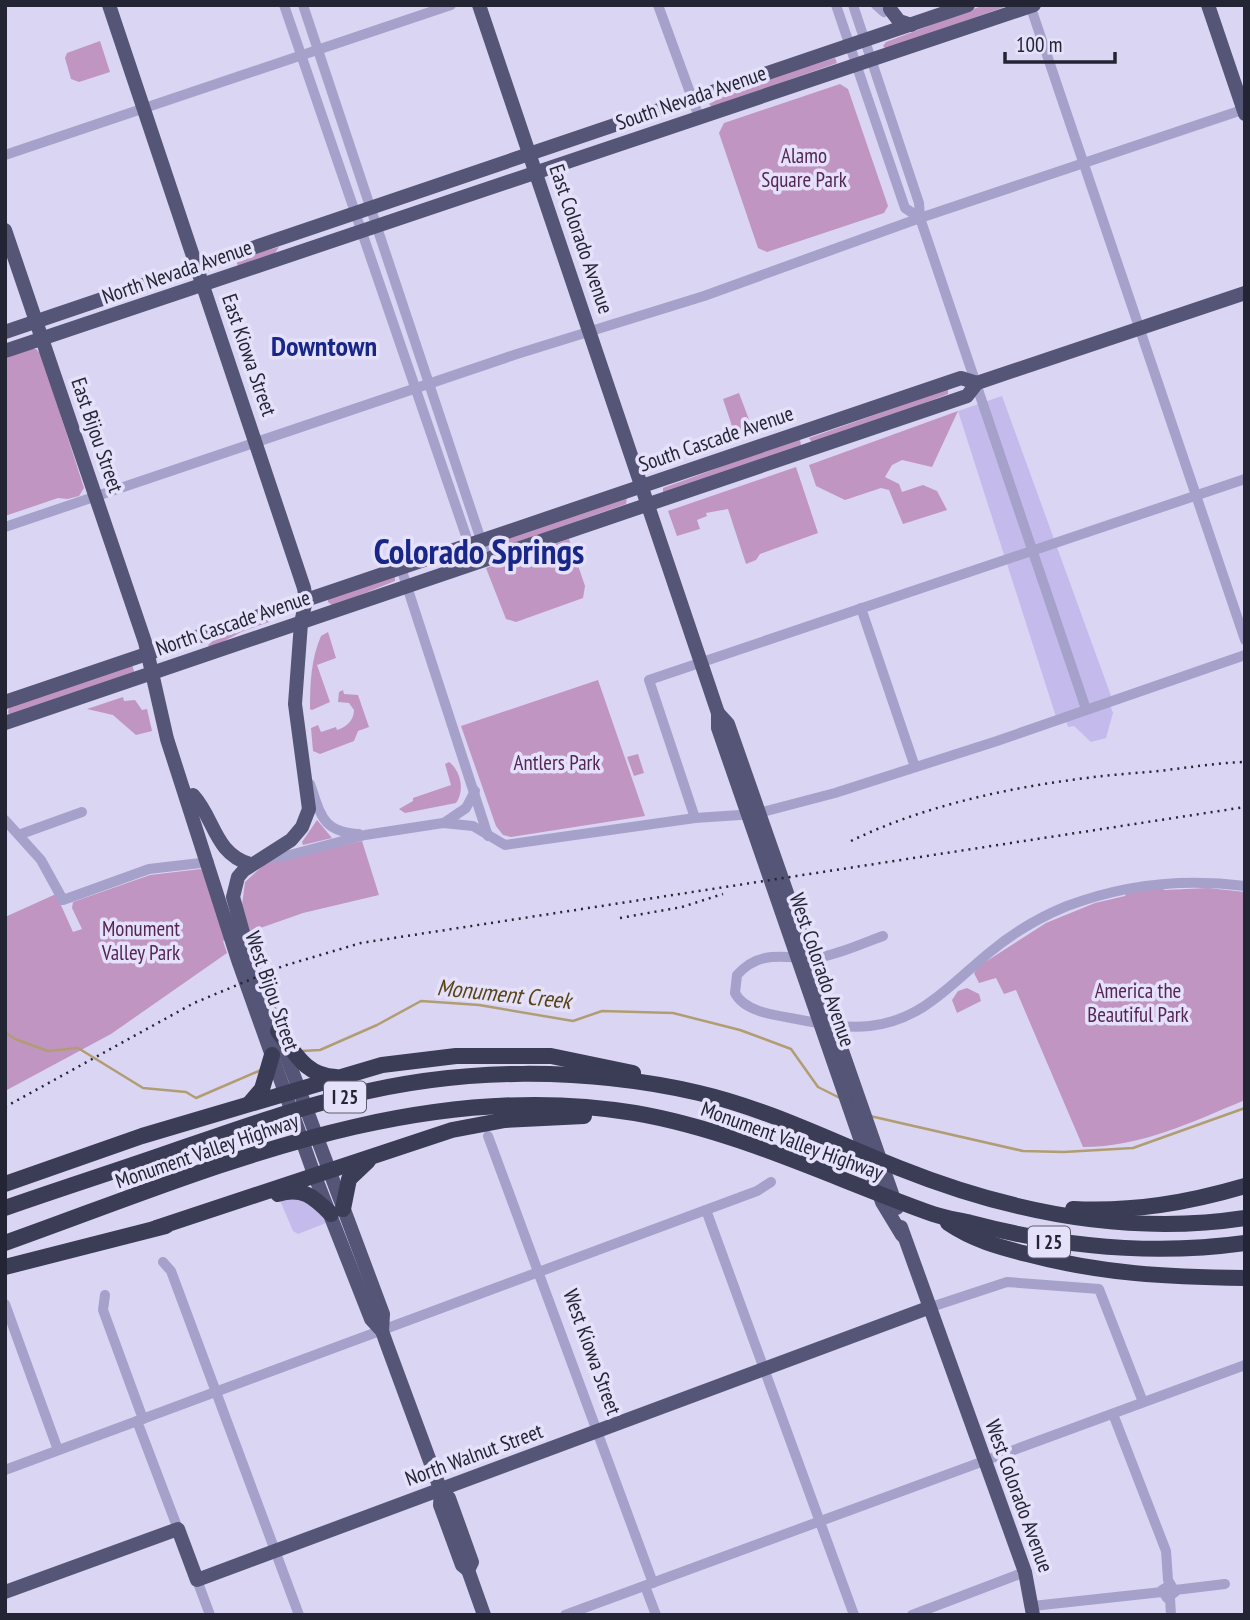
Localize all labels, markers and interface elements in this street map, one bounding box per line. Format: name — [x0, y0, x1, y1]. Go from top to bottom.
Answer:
scale bar — [1005, 21, 1115, 65]
text: 100 m — [1016, 31, 1062, 58]
street label: South Nevada Avenue — [612, 59, 770, 136]
park label: Alamo Square Park — [761, 142, 847, 193]
street label: East Colorado Avenue — [543, 161, 620, 317]
street label: North Nevada Avenue — [98, 233, 255, 310]
street label: East Kiowa Street — [216, 290, 283, 420]
district label: Downtown — [271, 327, 377, 364]
street label: East Bijou Street — [65, 374, 130, 496]
street label: South Cascade Avenue — [635, 399, 797, 478]
district label: Colorado Springs — [374, 528, 584, 574]
street label: North Cascade Avenue — [152, 583, 314, 662]
park label: Antlers Park — [513, 749, 601, 776]
street label: West Colorado Avenue — [784, 889, 861, 1050]
park label: Monument Valley Park — [101, 915, 180, 966]
street label: West Bijou Street — [239, 928, 306, 1054]
water label: Monument Creek — [436, 972, 576, 1015]
park label: America the Beautiful Park — [1087, 977, 1189, 1028]
road number: I 25 — [324, 1082, 366, 1112]
street label: Monument Valley Highway — [697, 1095, 887, 1186]
street label: Monument Valley Highway — [112, 1106, 302, 1195]
road number: I 25 — [1028, 1226, 1070, 1258]
street label: West Kiowa Street — [557, 1285, 628, 1419]
street label: West Colorado Avenue — [979, 1416, 1060, 1576]
street label: North Walnut Street — [401, 1417, 547, 1492]

